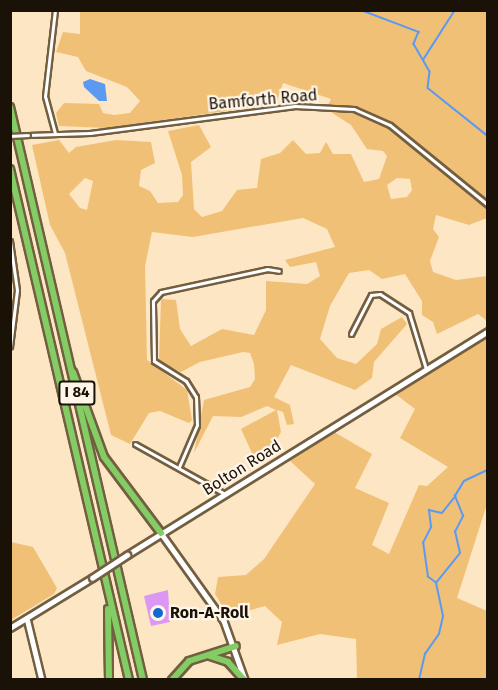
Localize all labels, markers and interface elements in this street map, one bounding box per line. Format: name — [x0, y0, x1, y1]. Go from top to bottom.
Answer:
street label: Bamforth Road — [208, 86, 318, 114]
road number: I 84 — [58, 381, 97, 405]
street label: Bolton Road — [199, 436, 285, 500]
place label: Ron-A-Roll — [170, 603, 249, 623]
marker: Ron-A-Roll — [151, 606, 165, 620]

